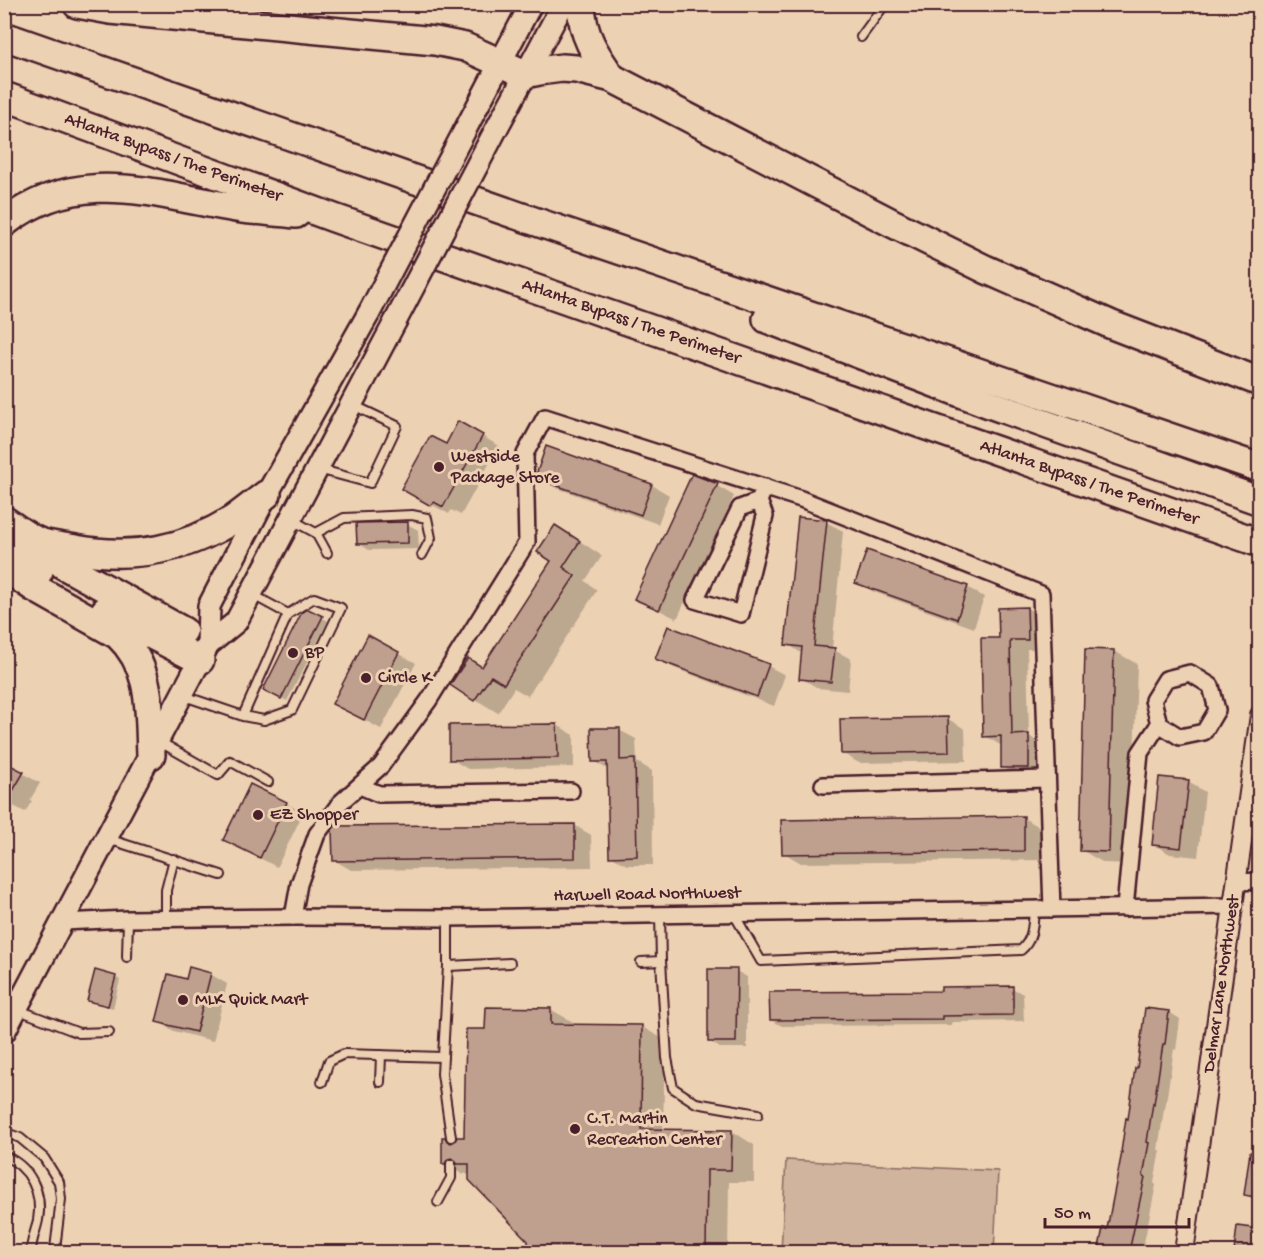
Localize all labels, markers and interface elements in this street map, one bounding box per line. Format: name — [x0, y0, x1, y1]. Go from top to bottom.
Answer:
street label: Atlanta Bypass / The Perimeter — [61, 109, 286, 208]
street label: Atlanta Bypass / The Perimeter — [519, 275, 745, 370]
street label: Atlanta Bypass / The Perimeter — [977, 436, 1203, 531]
place label: Westside Package Store — [450, 447, 560, 489]
marker: Westside Package Store — [432, 460, 446, 474]
place label: BP — [304, 643, 325, 664]
marker: BP — [286, 646, 300, 660]
place label: Circle K — [378, 668, 434, 689]
marker: Circle K — [359, 671, 373, 685]
place label: EZ Shopper — [270, 805, 359, 826]
marker: EZ Shopper — [251, 808, 265, 822]
street label: Harwell Road Northwest — [553, 883, 742, 907]
street label: Delmar Lane Northwest — [1199, 892, 1245, 1075]
place label: MLK Quick Mart — [195, 990, 309, 1011]
marker: MLK Quick Mart — [176, 993, 190, 1007]
place label: C.T. Martin Recreation Center — [587, 1109, 723, 1151]
marker: C.T. Martin Recreation Center — [568, 1122, 582, 1136]
scale bar — [1045, 1191, 1189, 1229]
text: 50 m — [1054, 1204, 1091, 1225]

